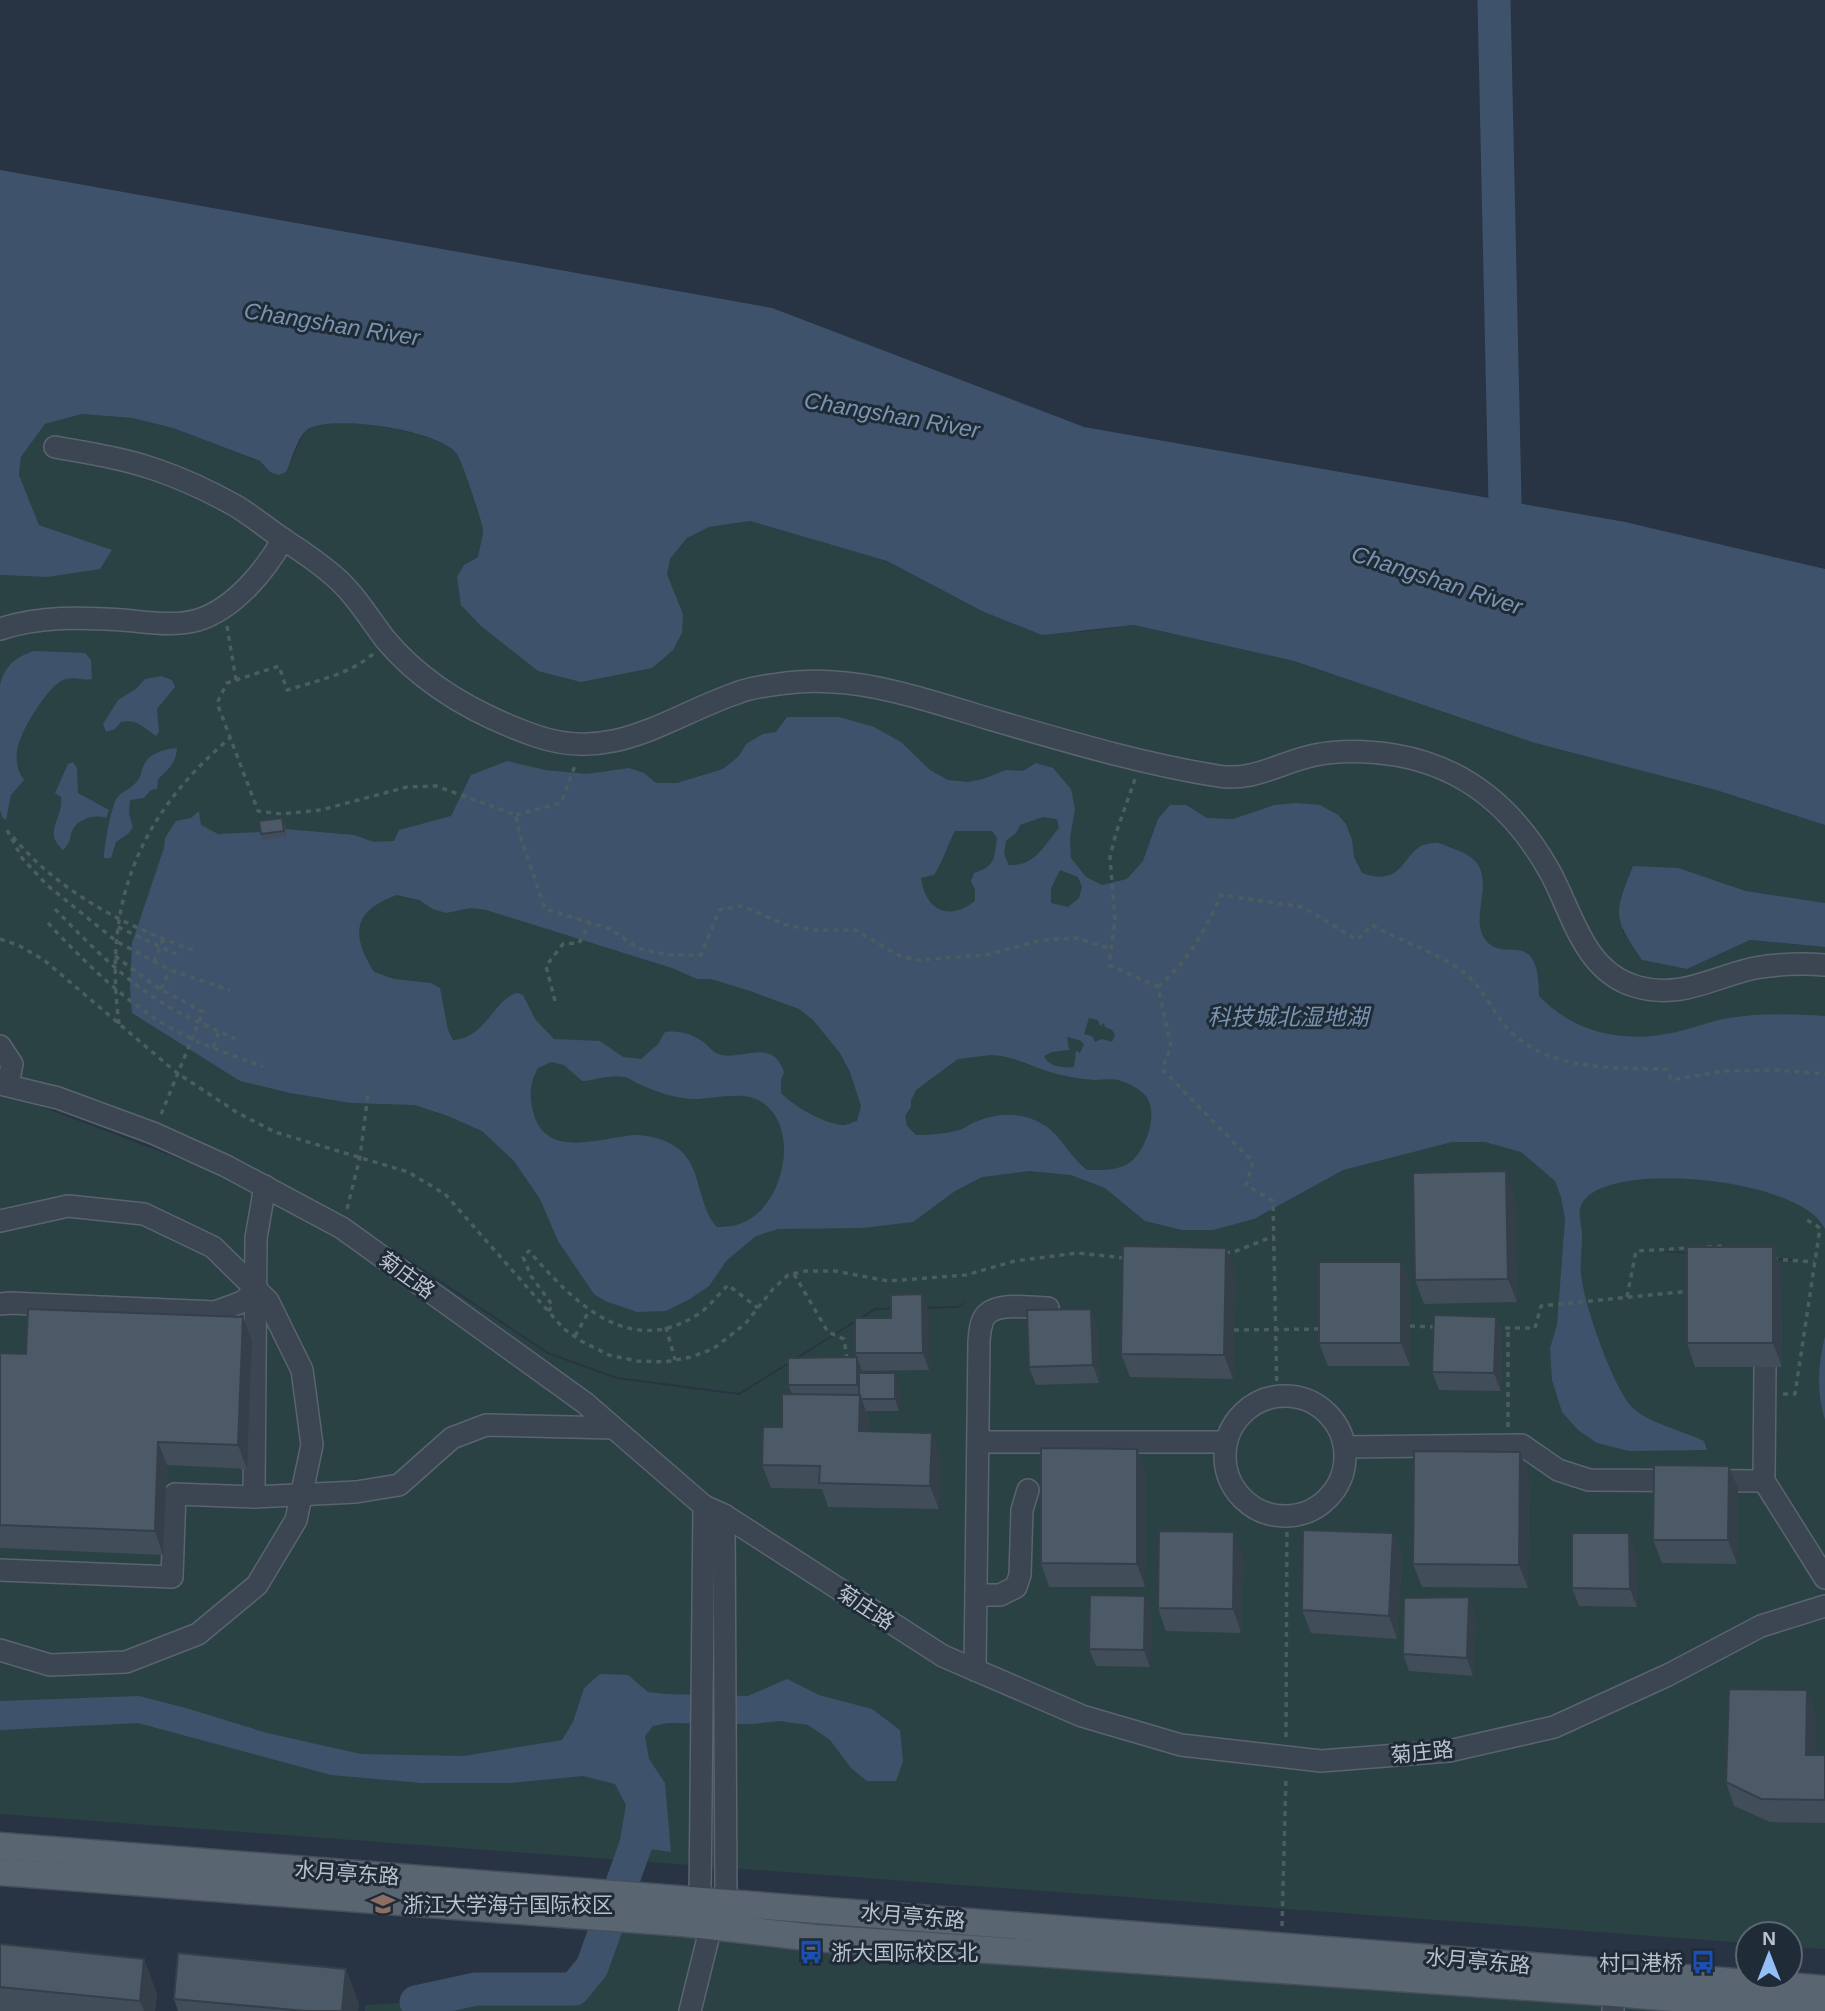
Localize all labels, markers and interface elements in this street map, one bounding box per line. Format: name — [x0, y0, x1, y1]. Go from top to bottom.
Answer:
water label: Changshan River — [242, 297, 423, 351]
water label: Changshan River — [802, 387, 983, 443]
water label: Changshan River — [1348, 540, 1527, 620]
water label: 科技城北湿地湖 — [1208, 1004, 1372, 1030]
street label: 菊庄路 — [375, 1247, 439, 1303]
street label: 菊庄路 — [833, 1580, 899, 1634]
street label: 菊庄路 — [1389, 1737, 1455, 1767]
street label: 水月亭东路 — [294, 1858, 400, 1888]
school or university icon: 浙江大学海宁国际校区 — [369, 1890, 397, 1918]
place label: 浙江大学海宁国际校区 — [403, 1893, 613, 1916]
street label: 水月亭东路 — [860, 1900, 966, 1932]
north arrow — [1734, 1920, 1804, 1990]
text: N — [1762, 1928, 1776, 1949]
bus stop icon: 浙大国际校区北 — [797, 1938, 825, 1966]
place label: 浙大国际校区北 — [831, 1941, 978, 1964]
street label: 水月亭东路 — [1425, 1945, 1531, 1977]
bus stop icon: 村口港桥 — [1689, 1948, 1717, 1976]
place label: 村口港桥 — [1599, 1951, 1683, 1974]

